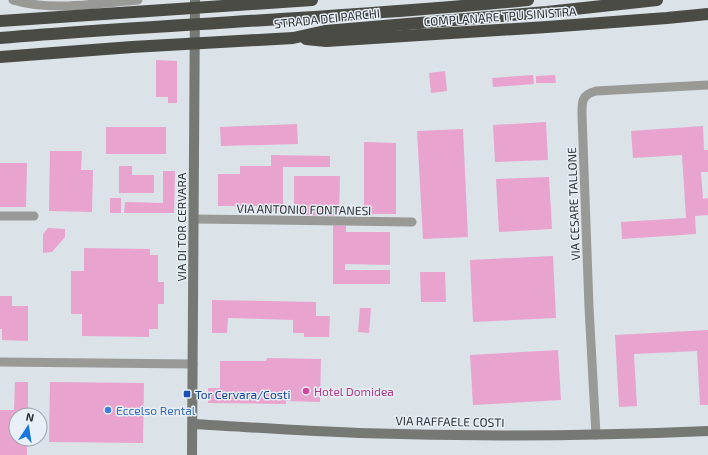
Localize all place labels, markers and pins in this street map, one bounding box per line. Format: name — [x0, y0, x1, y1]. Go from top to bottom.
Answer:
place label: Hotel Domidea — [314, 384, 394, 398]
marker: Hotel Domidea — [301, 386, 311, 396]
place label: Tor Cervara/Costi — [195, 387, 290, 401]
marker: Tor Cervara/Costi — [182, 389, 192, 399]
place label: Eccelso Rental — [116, 403, 196, 417]
marker: Eccelso Rental — [103, 405, 113, 415]

